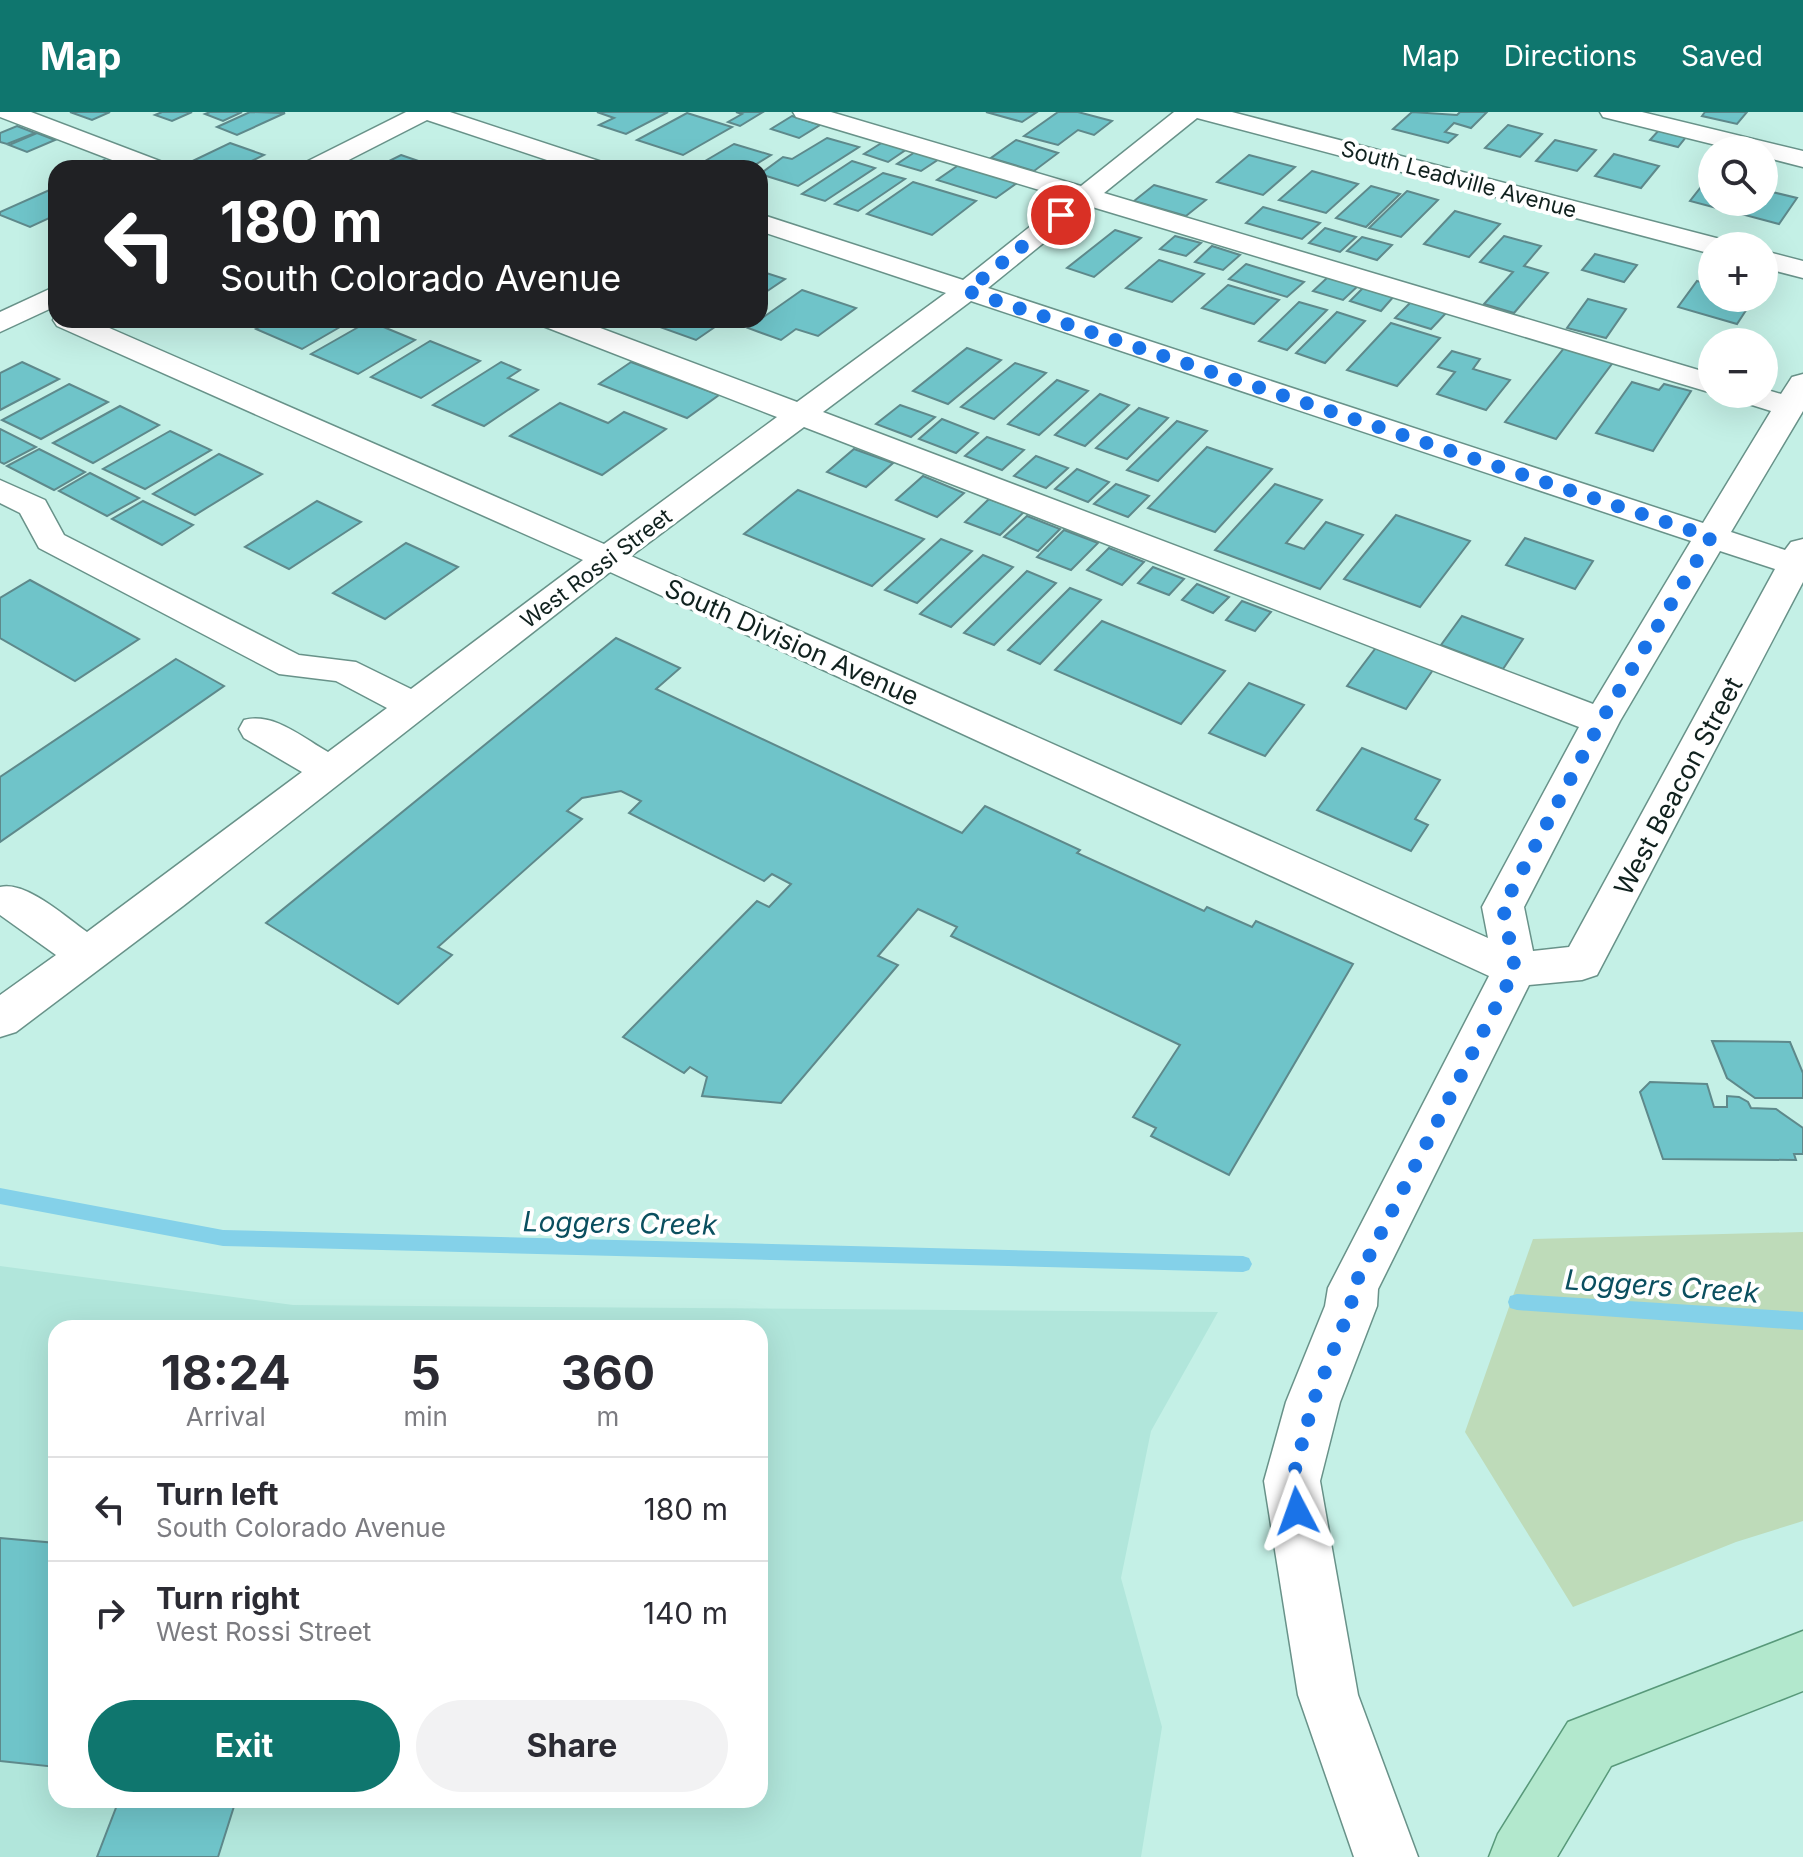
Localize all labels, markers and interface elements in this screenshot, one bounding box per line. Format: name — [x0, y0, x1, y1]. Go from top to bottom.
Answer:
text: Map — [40, 33, 121, 79]
text: Map — [1401, 39, 1460, 73]
text: Directions — [1504, 39, 1637, 73]
text: Saved — [1681, 39, 1763, 73]
street label: South Leadville Avenue — [1338, 135, 1580, 223]
map controls — [1698, 136, 1778, 408]
button: search — [1698, 136, 1778, 216]
pin — [1027, 181, 1095, 249]
text: 180 m — [220, 188, 383, 256]
icon: left — [88, 192, 192, 296]
icon: arrive — [1039, 193, 1083, 237]
button: + — [1698, 232, 1778, 312]
text: South Colorado Avenue — [220, 256, 621, 300]
button: − — [1698, 328, 1778, 408]
street label: West Rossi Street — [515, 503, 677, 633]
street label: South Division Avenue — [660, 572, 924, 712]
street label: West Beacon Street — [1607, 672, 1749, 900]
water label: Loggers Creek — [522, 1204, 718, 1242]
water label: Loggers Creek — [1564, 1262, 1761, 1310]
text: 18:24 — [161, 1343, 291, 1402]
text: 5 — [410, 1343, 441, 1402]
text: 360 — [561, 1343, 655, 1402]
text: Arrival — [186, 1401, 266, 1432]
text: min — [403, 1401, 448, 1432]
text: m — [597, 1401, 619, 1432]
position arrow — [1255, 1469, 1339, 1553]
text: Turn left — [156, 1476, 278, 1512]
icon: left — [88, 1487, 132, 1531]
text: 180 m — [644, 1491, 728, 1527]
text: South Colorado Avenue — [156, 1512, 446, 1543]
text: Turn right — [156, 1580, 300, 1616]
icon: right — [88, 1591, 132, 1635]
text: 140 m — [643, 1595, 728, 1631]
text: West Rossi Street — [156, 1616, 371, 1647]
button: Exit — [88, 1700, 400, 1792]
button: Share — [416, 1700, 728, 1792]

